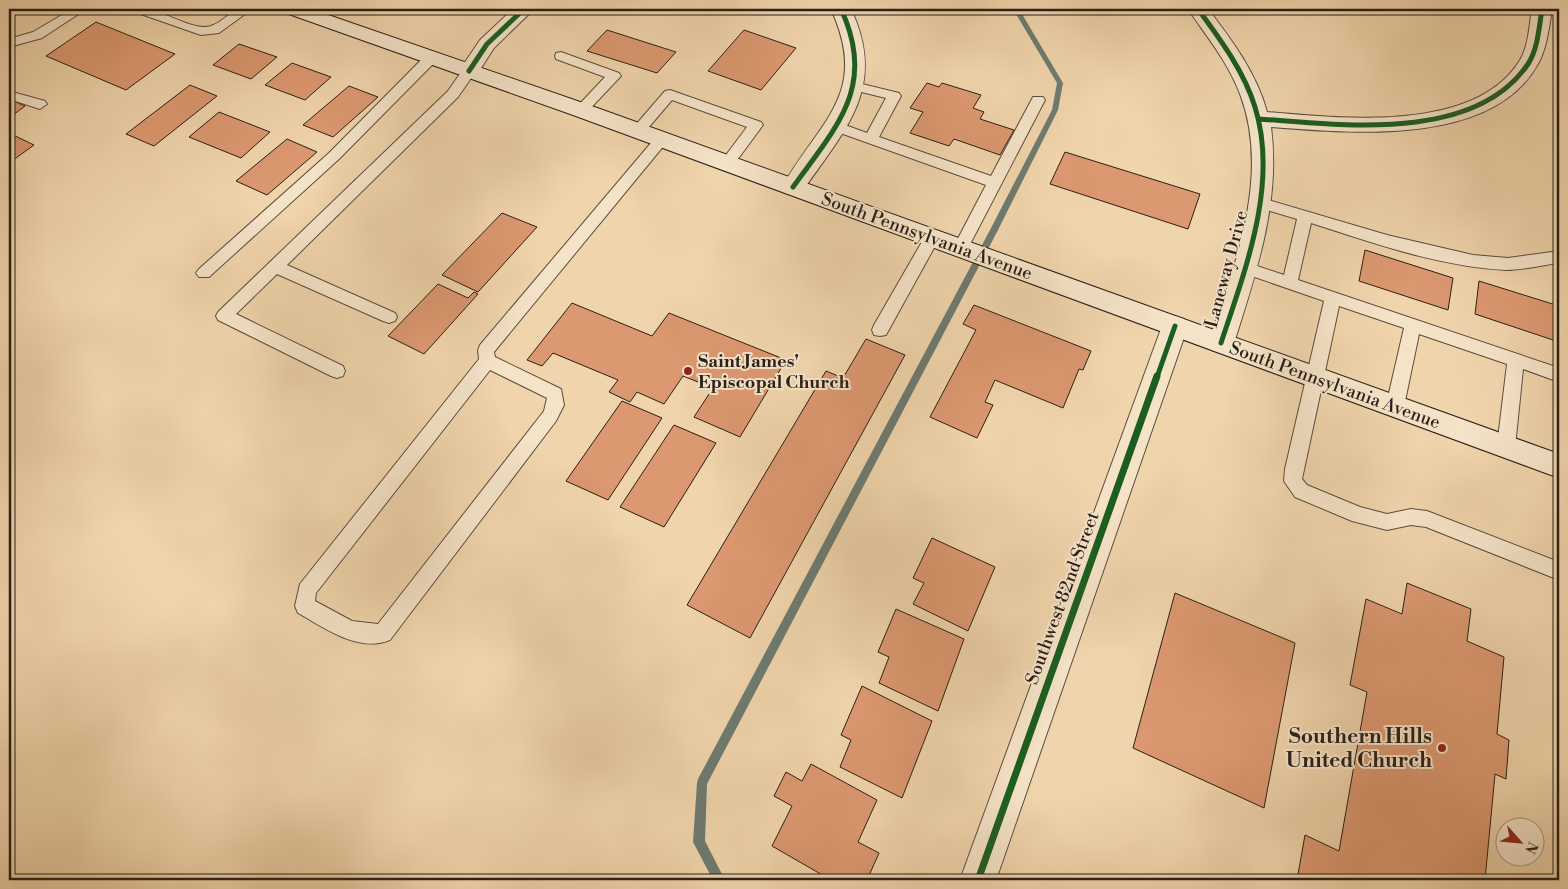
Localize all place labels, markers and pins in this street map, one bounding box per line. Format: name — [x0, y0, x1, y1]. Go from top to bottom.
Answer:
place label: Saint James' Episcopal Church — [698, 350, 850, 394]
marker: Saint James' Episcopal Church — [682, 365, 694, 377]
place label: Southern Hills United Church — [1286, 724, 1432, 774]
marker: Southern Hills United Church — [1436, 742, 1448, 754]

